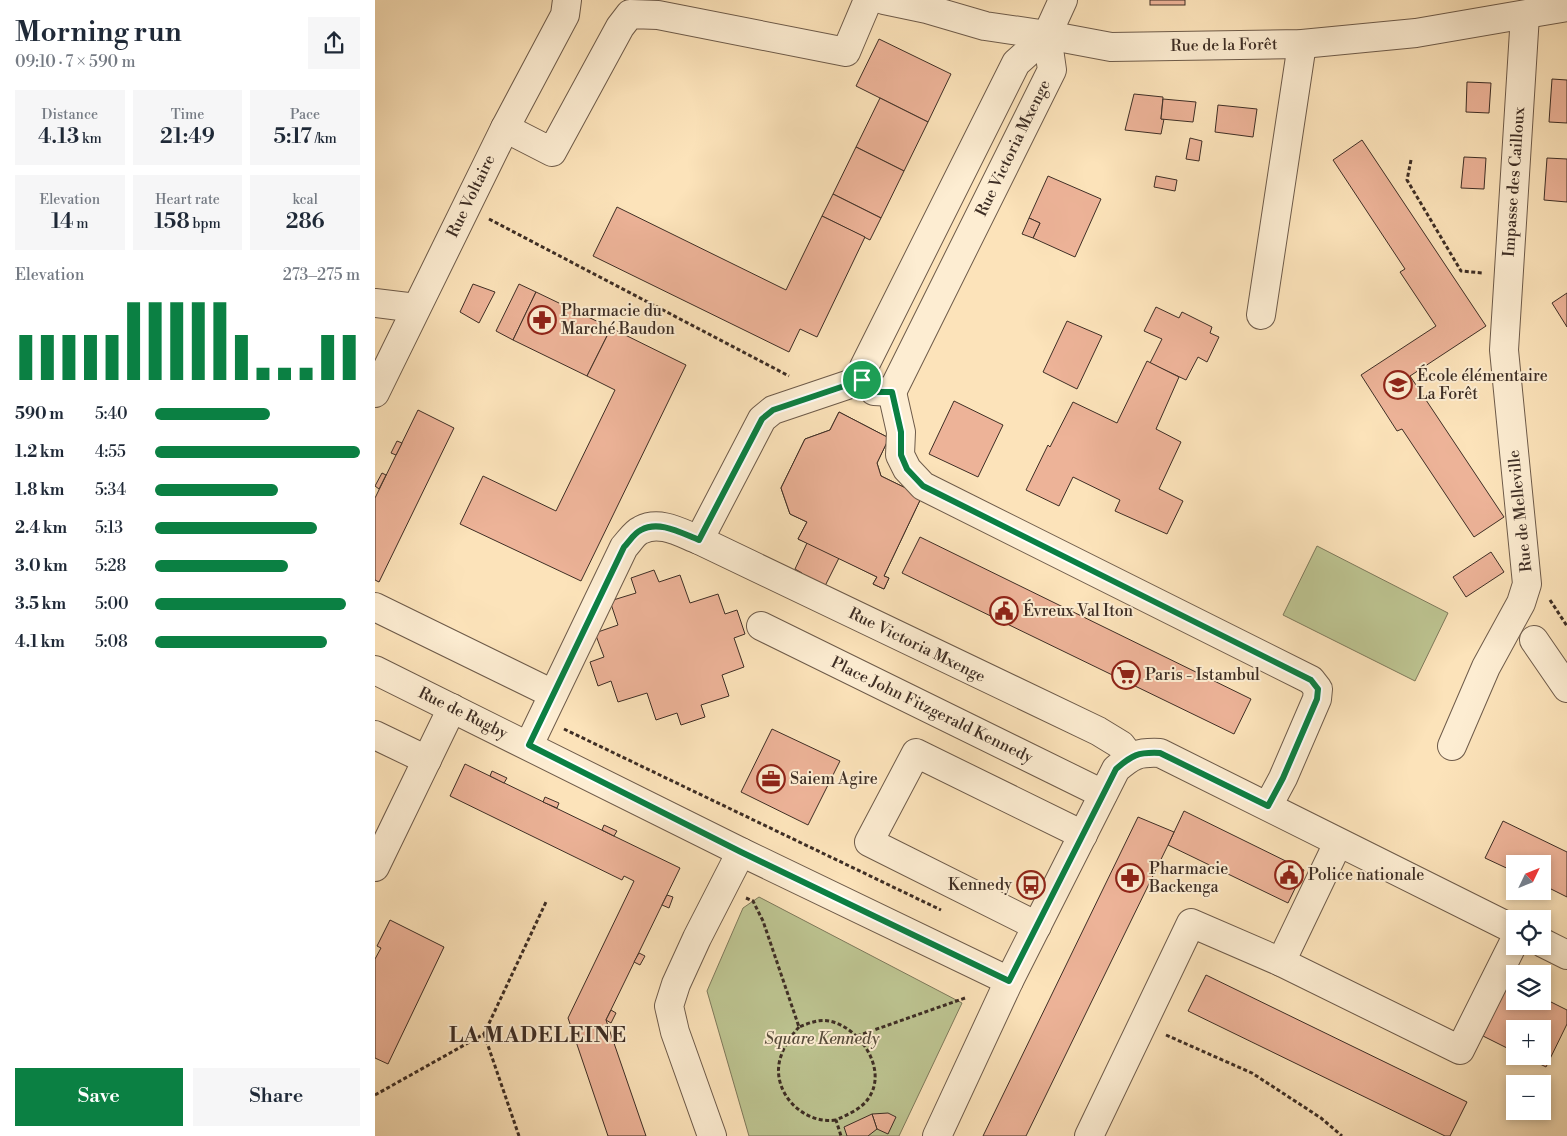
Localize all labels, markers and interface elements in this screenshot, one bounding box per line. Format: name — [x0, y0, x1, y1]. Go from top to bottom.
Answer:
text: Morning run — [15, 15, 182, 50]
button: share — [308, 17, 360, 69]
street label: Rue de la Forêt — [1170, 34, 1278, 56]
text: 09:10 · 7 × 590 m — [15, 52, 136, 72]
street label: Rue Victoria Mxenge — [971, 76, 1055, 220]
street label: Impasse des Cailloux — [1499, 105, 1529, 258]
text: Distance — [42, 106, 98, 124]
text: Time — [171, 106, 204, 124]
text: Pace — [290, 106, 320, 124]
text: 4.13 — [38, 124, 79, 150]
text: 21:49 — [160, 124, 215, 150]
text: 5:17 — [273, 124, 312, 150]
text: km — [79, 130, 102, 148]
text: /km — [312, 130, 337, 148]
street label: Rue Voltaire — [442, 151, 500, 241]
text: Elevation — [40, 191, 100, 209]
text: Heart rate — [155, 191, 220, 209]
text: kcal — [292, 191, 318, 209]
text: 14 — [51, 209, 73, 235]
text: 158 — [154, 209, 190, 235]
text: 286 — [286, 209, 325, 235]
text: m — [73, 215, 89, 233]
text: bpm — [190, 215, 221, 233]
text: Elevation — [15, 265, 84, 285]
text: 273–275 m — [283, 265, 360, 285]
place label: Pharmacie du Marché Baudon — [561, 301, 675, 339]
pharmacy icon: Pharmacie du Marché Baudon — [527, 305, 557, 335]
pin — [841, 359, 883, 401]
place label: École élémentaire La Forêt — [1417, 364, 1548, 404]
icon: arrive — [848, 366, 876, 394]
school or university icon: École élémentaire La Forêt — [1383, 370, 1413, 400]
text: 590 m — [15, 404, 64, 424]
text: 5:40 — [95, 404, 128, 424]
text: 1.2 km — [15, 442, 64, 462]
text: 4:55 — [95, 442, 126, 462]
street label: Rue de Melleville — [1504, 449, 1536, 573]
text: 1.8 km — [15, 480, 64, 500]
text: 5:34 — [95, 480, 126, 500]
text: 2.4 km — [15, 518, 67, 538]
text: 5:13 — [95, 518, 123, 538]
text: 3.0 km — [15, 556, 68, 576]
text: 5:28 — [95, 556, 126, 576]
text: 3.5 km — [15, 594, 66, 614]
text: 5:00 — [95, 594, 129, 614]
public building icon: Évreux Val Iton — [989, 596, 1019, 626]
place label: Évreux Val Iton — [1023, 599, 1134, 621]
street label: Rue Victoria Mxenge — [845, 603, 989, 687]
text: 4.1 km — [15, 632, 65, 652]
text: 5:08 — [95, 632, 128, 652]
street label: Place John Fitzgerald Kennedy — [828, 652, 1036, 768]
supermarket icon: Paris - Istambul — [1111, 660, 1141, 690]
place label: Paris - Istambul — [1145, 665, 1260, 685]
street label: Rue de Rugby — [415, 683, 511, 743]
office icon: Saiem Agire — [756, 764, 786, 794]
place label: Saiem Agire — [790, 769, 878, 789]
north arrow — [1506, 855, 1551, 900]
map controls — [1506, 855, 1551, 1120]
place label: Pharmacie Backenga — [1148, 859, 1228, 897]
public building icon: Police nationale — [1274, 860, 1304, 890]
pharmacy icon: Pharmacie Backenga — [1115, 863, 1145, 893]
place label: Police nationale — [1308, 865, 1424, 885]
bus stop icon: Kennedy — [1016, 870, 1046, 900]
place label: Kennedy — [948, 875, 1012, 895]
button: locate — [1506, 910, 1551, 955]
button: layers — [1506, 965, 1551, 1010]
button: + — [1506, 1020, 1551, 1065]
district label: LA MADELEINE — [449, 1023, 627, 1049]
park label: Square Kennedy — [765, 1029, 880, 1049]
button: Save — [15, 1068, 183, 1126]
button: Share — [193, 1068, 360, 1126]
button: − — [1506, 1075, 1551, 1120]

